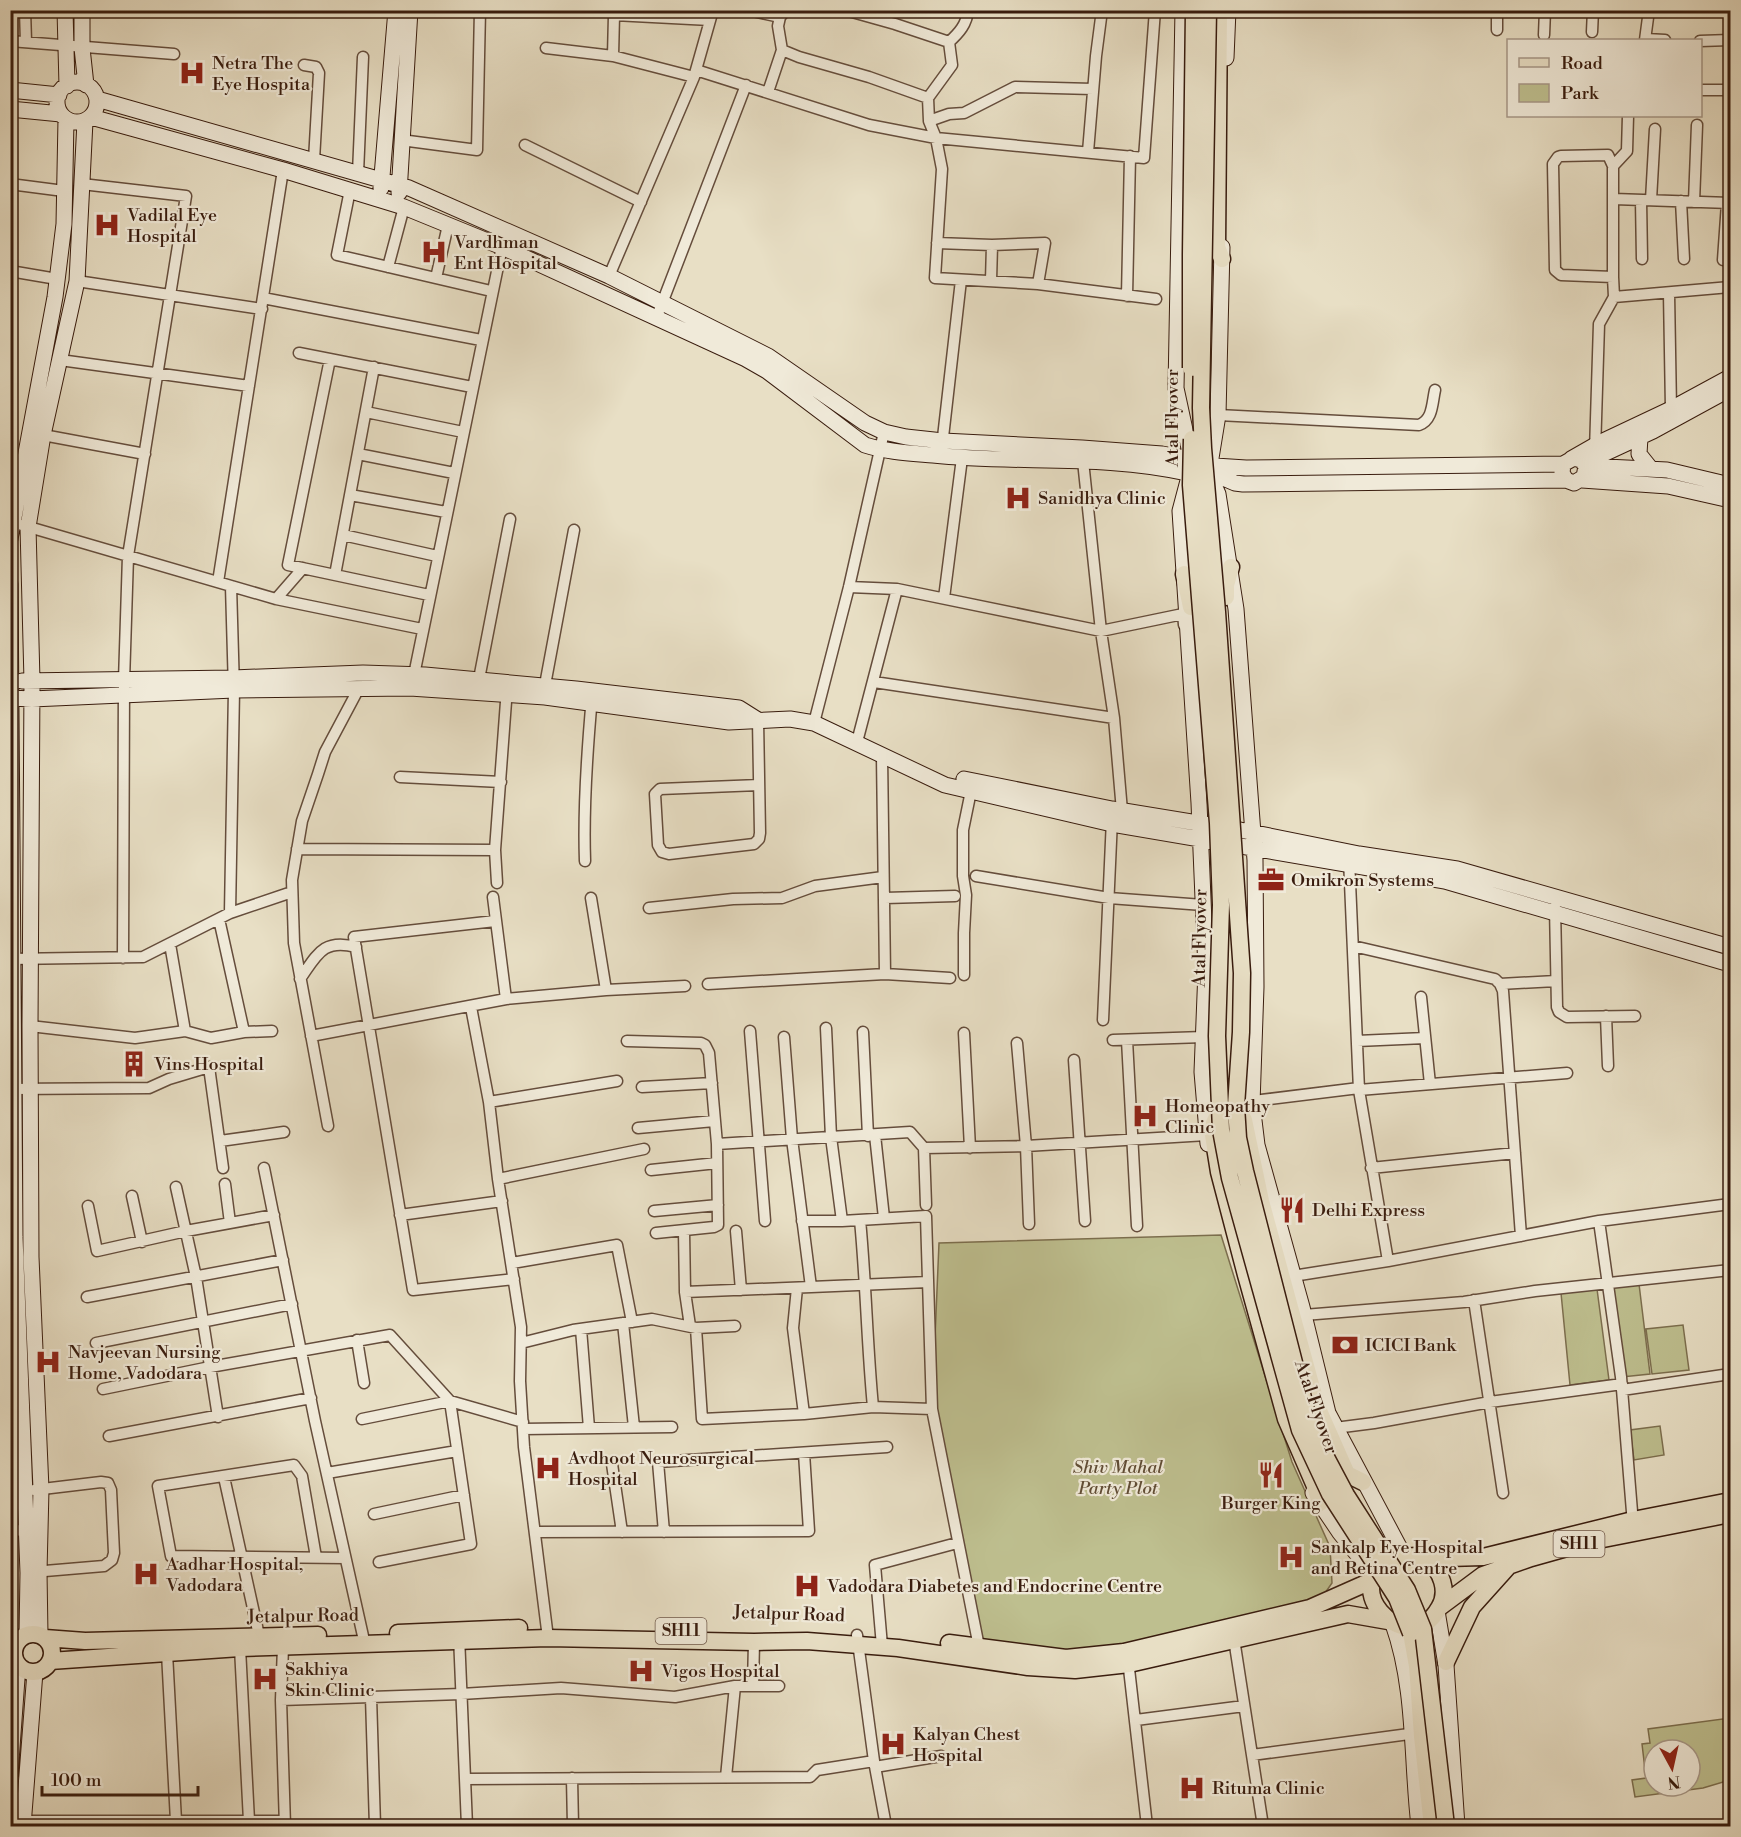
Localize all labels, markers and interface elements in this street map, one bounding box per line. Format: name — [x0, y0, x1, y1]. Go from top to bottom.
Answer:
legend — [1507, 39, 1702, 117]
place label: Netra The Eye Hospita — [212, 52, 311, 96]
text: Road — [1561, 52, 1604, 75]
hospital icon: Netra The Eye Hospita — [177, 58, 207, 88]
text: Park — [1561, 82, 1600, 105]
place label: Vadilal Eye Hospital — [126, 204, 217, 248]
hospital icon: Vadilal Eye Hospital — [92, 210, 122, 240]
place label: Vardhman Ent Hospital — [453, 231, 558, 275]
hospital icon: Vardhman Ent Hospital — [419, 237, 449, 267]
street label: Atal Flyover — [1161, 369, 1184, 468]
hospital icon: Sanidhya Clinic — [1003, 483, 1033, 513]
place label: Sanidhya Clinic — [1038, 487, 1166, 510]
office icon: Omikron Systems — [1256, 865, 1286, 895]
place label: Omikron Systems — [1291, 869, 1434, 892]
street label: Atal Flyover — [1188, 889, 1212, 988]
building icon: Vins Hospital — [119, 1049, 149, 1079]
place label: Vins Hospital — [153, 1053, 264, 1076]
place label: Homeopathy Clinic — [1165, 1095, 1270, 1139]
hospital icon: Homeopathy Clinic — [1130, 1101, 1160, 1131]
restaurant icon: Delhi Express — [1277, 1195, 1307, 1225]
place label: Delhi Express — [1312, 1199, 1425, 1222]
bank icon: ICICI Bank — [1330, 1330, 1360, 1360]
place label: ICICI Bank — [1365, 1334, 1457, 1357]
place label: Navjeevan Nursing Home, Vadodara — [68, 1341, 221, 1385]
hospital icon: Navjeevan Nursing Home, Vadodara — [33, 1347, 63, 1377]
street label: Atal Flyover — [1289, 1356, 1343, 1457]
place label: Avdhoot Neurosurgical Hospital — [567, 1447, 755, 1491]
hospital icon: Avdhoot Neurosurgical Hospital — [533, 1453, 563, 1483]
park label: Shiv Mahal Party Plot — [1073, 1456, 1163, 1500]
restaurant icon: Burger King — [1256, 1460, 1286, 1490]
place label: Burger King — [1220, 1492, 1321, 1515]
road number: SH11 — [1554, 1531, 1604, 1557]
place label: Sankalp Eye Hospital and Retina Centre — [1311, 1536, 1484, 1580]
hospital icon: Sankalp Eye Hospital and Retina Centre — [1276, 1542, 1306, 1572]
place label: Aadhar Hospital, Vadodara — [165, 1553, 303, 1597]
hospital icon: Aadhar Hospital, Vadodara — [131, 1559, 161, 1589]
hospital icon: Vadodara Diabetes and Endocrine Centre — [792, 1571, 822, 1601]
place label: Vadodara Diabetes and Endocrine Centre — [826, 1575, 1162, 1598]
street label: Jetalpur Road — [732, 1601, 846, 1627]
street label: Jetalpur Road — [246, 1604, 360, 1628]
road number: SH11 — [656, 1618, 706, 1644]
hospital icon: Vigos Hospital — [626, 1656, 656, 1686]
place label: Sakhiya Skin Clinic — [285, 1658, 375, 1702]
place label: Vigos Hospital — [660, 1660, 780, 1683]
hospital icon: Sakhiya Skin Clinic — [250, 1664, 280, 1694]
place label: Kalyan Chest Hospital — [913, 1723, 1021, 1767]
hospital icon: Kalyan Chest Hospital — [878, 1729, 908, 1759]
north arrow — [1642, 1738, 1702, 1798]
scale bar — [42, 1759, 198, 1797]
text: 100 m — [51, 1769, 102, 1792]
text: N — [1666, 1771, 1682, 1793]
hospital icon: Rituma Clinic — [1177, 1773, 1207, 1803]
place label: Rituma Clinic — [1212, 1777, 1325, 1800]

